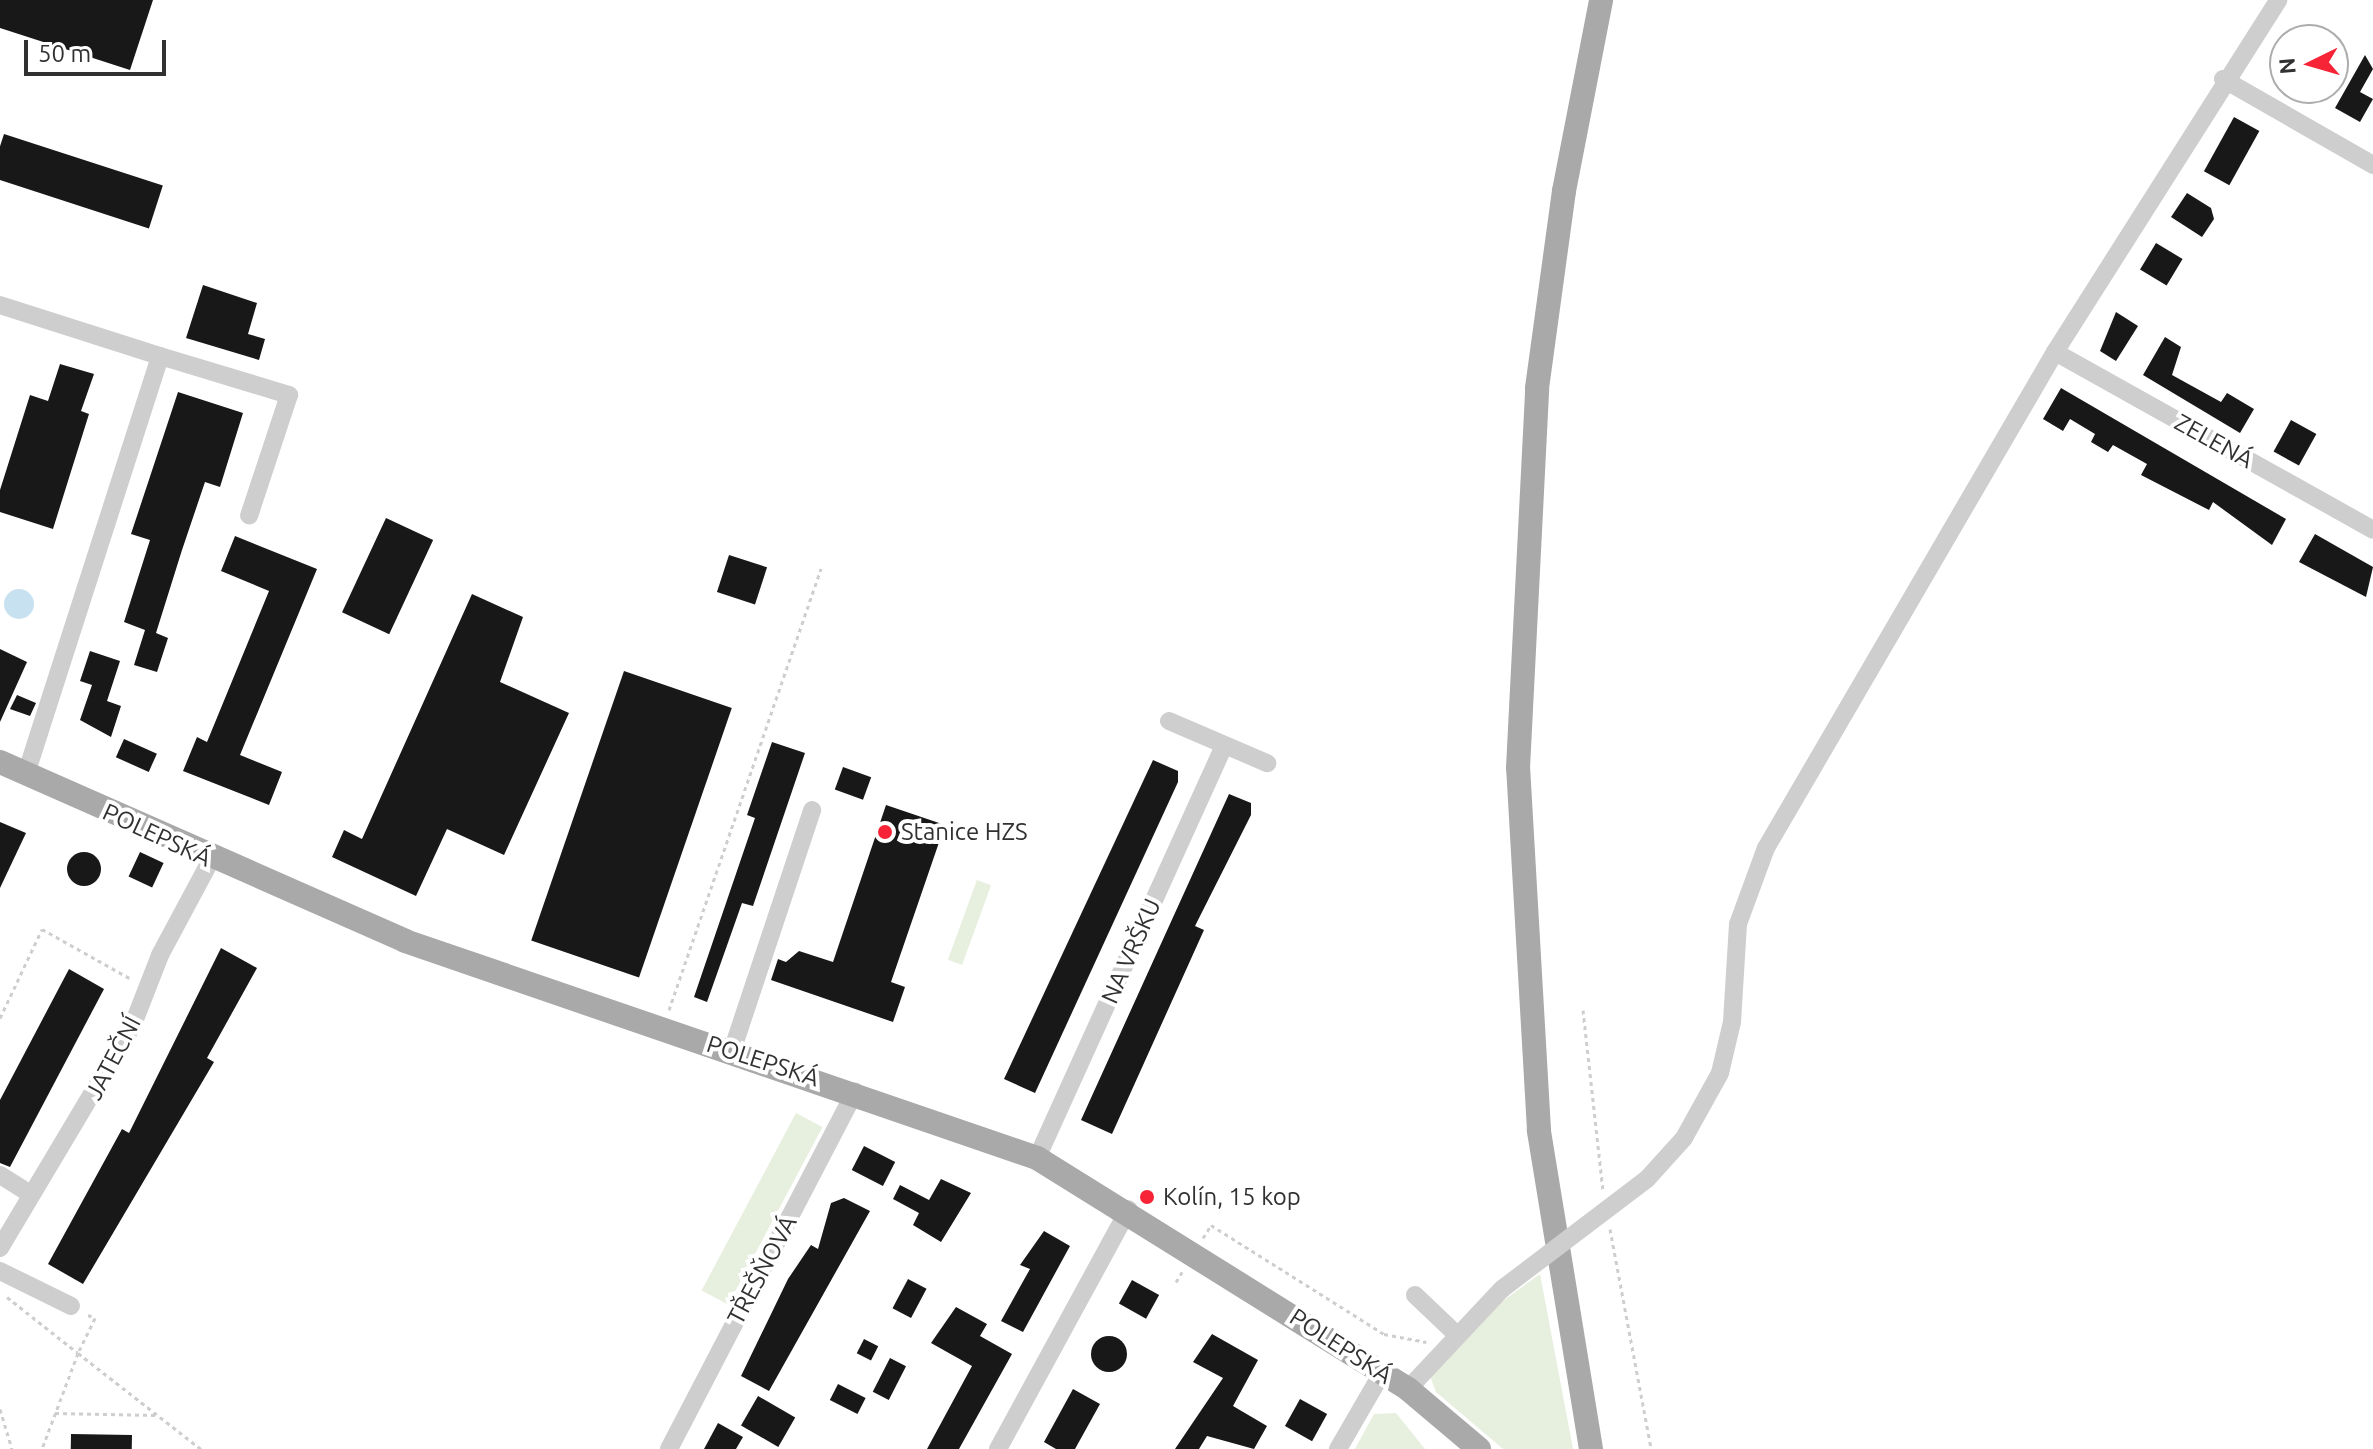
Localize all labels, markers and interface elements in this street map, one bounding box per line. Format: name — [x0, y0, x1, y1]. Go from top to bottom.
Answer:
scale bar — [28, 24, 170, 74]
north arrow — [2269, 24, 2349, 104]
text: 50 m — [38, 40, 91, 67]
text: N — [2273, 57, 2300, 75]
street label: ZELENÁ — [2170, 408, 2258, 474]
street label: POLEPSKÁ — [98, 797, 216, 873]
place label: Stanice HZS — [901, 818, 1028, 846]
marker: Stanice HZS — [876, 823, 894, 841]
street label: NA VRŠKU — [1095, 894, 1167, 1008]
street label: JATEČNÍ — [79, 1011, 147, 1105]
street label: POLEPSKÁ — [703, 1029, 823, 1093]
place label: Kolín, 15 kop — [1163, 1183, 1301, 1211]
marker: Kolín, 15 kop — [1138, 1188, 1156, 1206]
street label: TŘEŠŇOVÁ — [721, 1211, 803, 1329]
street label: POLEPSKÁ — [1284, 1302, 1398, 1390]

